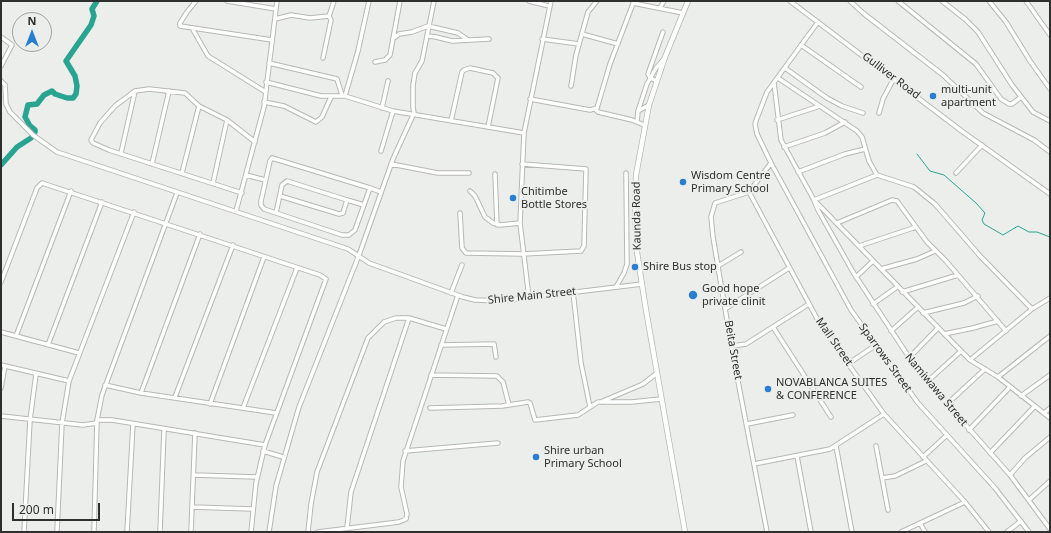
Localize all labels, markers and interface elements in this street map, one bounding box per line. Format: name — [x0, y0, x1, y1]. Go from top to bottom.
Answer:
north arrow — [12, 12, 52, 52]
text: N — [28, 13, 36, 28]
street label: Gulliver Road — [859, 50, 923, 102]
place label: multi-unit apartment — [941, 83, 996, 109]
marker: multi-unit apartment — [928, 91, 938, 101]
place label: Wisdom Centre Primary School — [691, 169, 770, 195]
marker: Wisdom Centre Primary School — [678, 177, 688, 187]
street label: Kaunda Road — [630, 181, 644, 251]
place label: Chitimbe Bottle Stores — [521, 185, 587, 211]
marker: Chitimbe Bottle Stores — [508, 193, 518, 203]
place label: Shire Bus stop — [643, 260, 717, 274]
marker: Shire Bus stop — [630, 262, 640, 272]
place label: Good hope private clinit — [702, 282, 766, 308]
street label: Shire Main Street — [487, 285, 577, 307]
marker: Good hope private clinit — [687, 289, 699, 301]
street label: Mall Street — [813, 316, 855, 368]
street label: Beita Street — [721, 319, 745, 381]
street label: Sparrows Street — [856, 321, 914, 395]
street label: Namiwawa Street — [902, 351, 970, 429]
place label: NOVABLANCA SUITES & CONFERENCE — [776, 376, 887, 402]
marker: NOVABLANCA SUITES & CONFERENCE — [763, 384, 773, 394]
place label: Shire urban Primary School — [544, 444, 622, 470]
marker: Shire urban Primary School — [531, 452, 541, 462]
scale bar — [14, 495, 102, 521]
text: 200 m — [19, 501, 54, 518]

